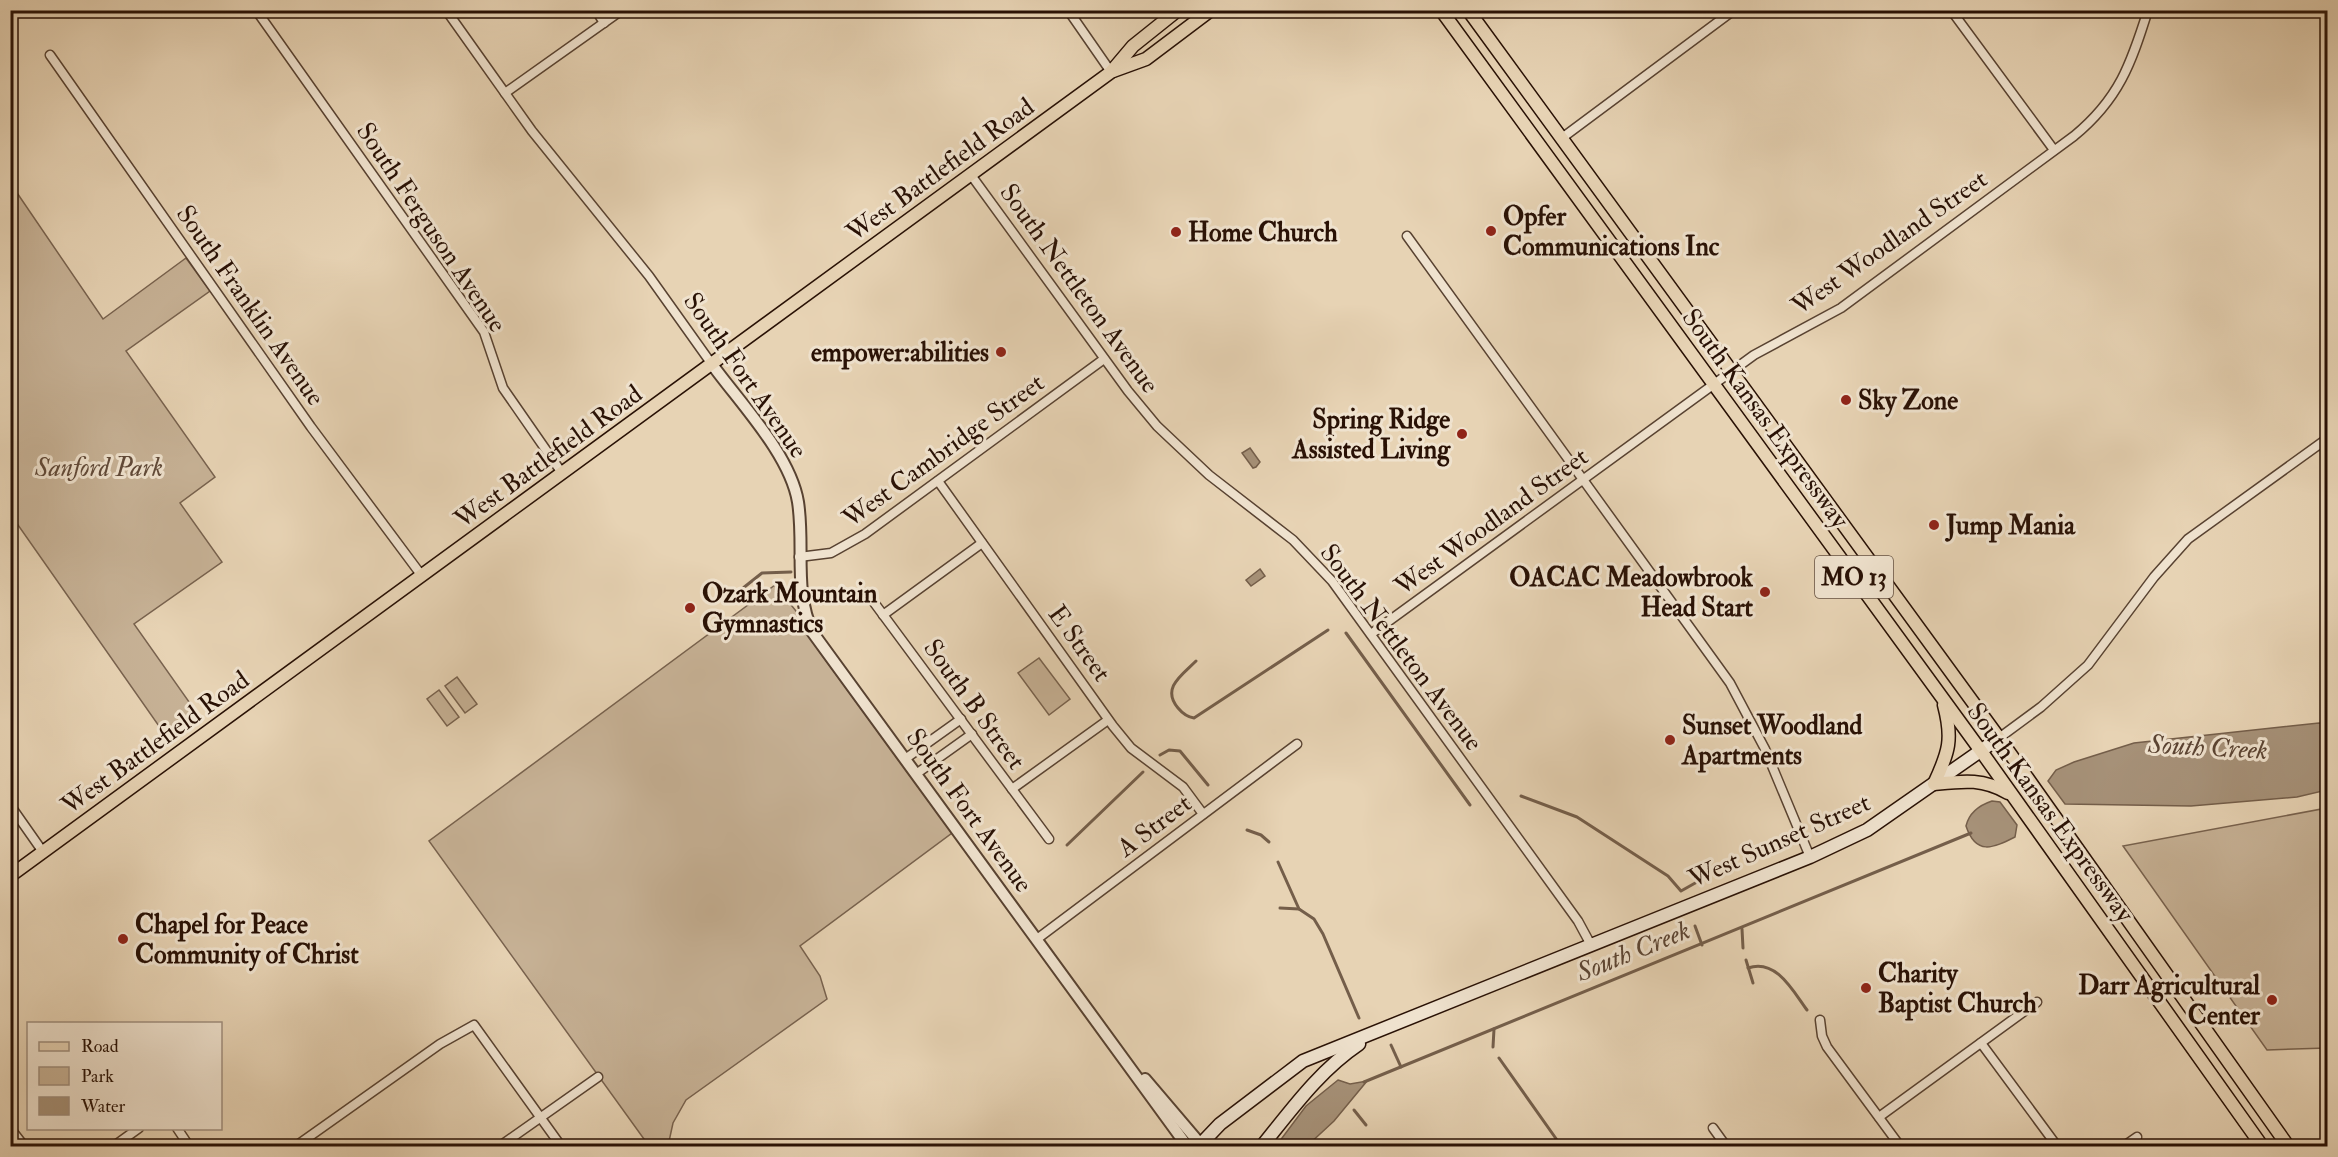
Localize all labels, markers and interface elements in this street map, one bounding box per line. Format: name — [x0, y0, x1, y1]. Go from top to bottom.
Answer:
street label: West Battlefield Road — [840, 91, 1041, 249]
street label: South Ferguson Avenue — [349, 117, 513, 339]
street label: West Woodland Street — [1785, 163, 1994, 323]
street label: South Nettleton Avenue — [993, 178, 1166, 400]
street label: South Franklin Avenue — [169, 199, 331, 412]
place label: Opfer Communications Inc — [1503, 201, 1720, 263]
place label: Home Church — [1188, 217, 1338, 249]
marker: Opfer Communications Inc — [1484, 224, 1498, 238]
marker: Home Church — [1169, 225, 1183, 239]
street label: South Fort Avenue — [676, 287, 814, 465]
street label: South Kansas Expressway — [1674, 303, 1856, 536]
place label: empower:abilities — [811, 337, 989, 370]
marker: empower:abilities — [994, 345, 1008, 359]
street label: West Cambridge Street — [836, 367, 1051, 535]
street label: West Battlefield Road — [448, 378, 649, 536]
place label: Sky Zone — [1858, 385, 1958, 418]
marker: Sky Zone — [1839, 393, 1853, 407]
place label: Spring Ridge Assisted Living — [1291, 404, 1451, 467]
marker: Spring Ridge Assisted Living — [1455, 427, 1469, 441]
street label: West Woodland Street — [1388, 441, 1595, 603]
park label: Sanford Park — [34, 452, 163, 484]
place label: Jump Mania — [1944, 510, 2076, 543]
marker: Jump Mania — [1927, 518, 1941, 532]
street label: South Nettleton Avenue — [1313, 538, 1490, 757]
road number: MO 13 — [1815, 556, 1893, 598]
place label: OACAC Meadowbrook Head Start — [1509, 562, 1754, 624]
place label: Ozark Mountain Gymnastics — [702, 578, 878, 641]
marker: OACAC Meadowbrook Head Start — [1758, 585, 1772, 599]
street label: E Street — [1041, 599, 1118, 688]
marker: Ozark Mountain Gymnastics — [683, 601, 697, 615]
street label: South B Street — [916, 633, 1032, 776]
street label: West Battlefield Road — [55, 664, 256, 822]
street label: South Kansas Expressway — [1959, 697, 2141, 930]
place label: Sunset Woodland Apartments — [1681, 710, 1863, 773]
street label: South Fort Avenue — [899, 722, 1040, 899]
water label: South Creek — [2146, 728, 2269, 767]
marker: Sunset Woodland Apartments — [1663, 733, 1677, 747]
street label: West Sunset Street — [1683, 787, 1875, 896]
street label: A Street — [1110, 788, 1198, 865]
place label: Chapel for Peace Community of Christ — [135, 909, 359, 972]
water label: South Creek — [1571, 914, 1695, 990]
marker: Chapel for Peace Community of Christ — [116, 932, 130, 946]
place label: Charity Baptist Church — [1878, 958, 2037, 1021]
place label: Darr Agricultural Center — [2078, 970, 2260, 1032]
marker: Charity Baptist Church — [1859, 981, 1873, 995]
marker: Darr Agricultural Center — [2265, 993, 2279, 1007]
legend — [27, 1022, 222, 1130]
text: Road — [81, 1035, 119, 1058]
text: Park — [81, 1065, 114, 1088]
text: Water — [80, 1095, 125, 1118]

